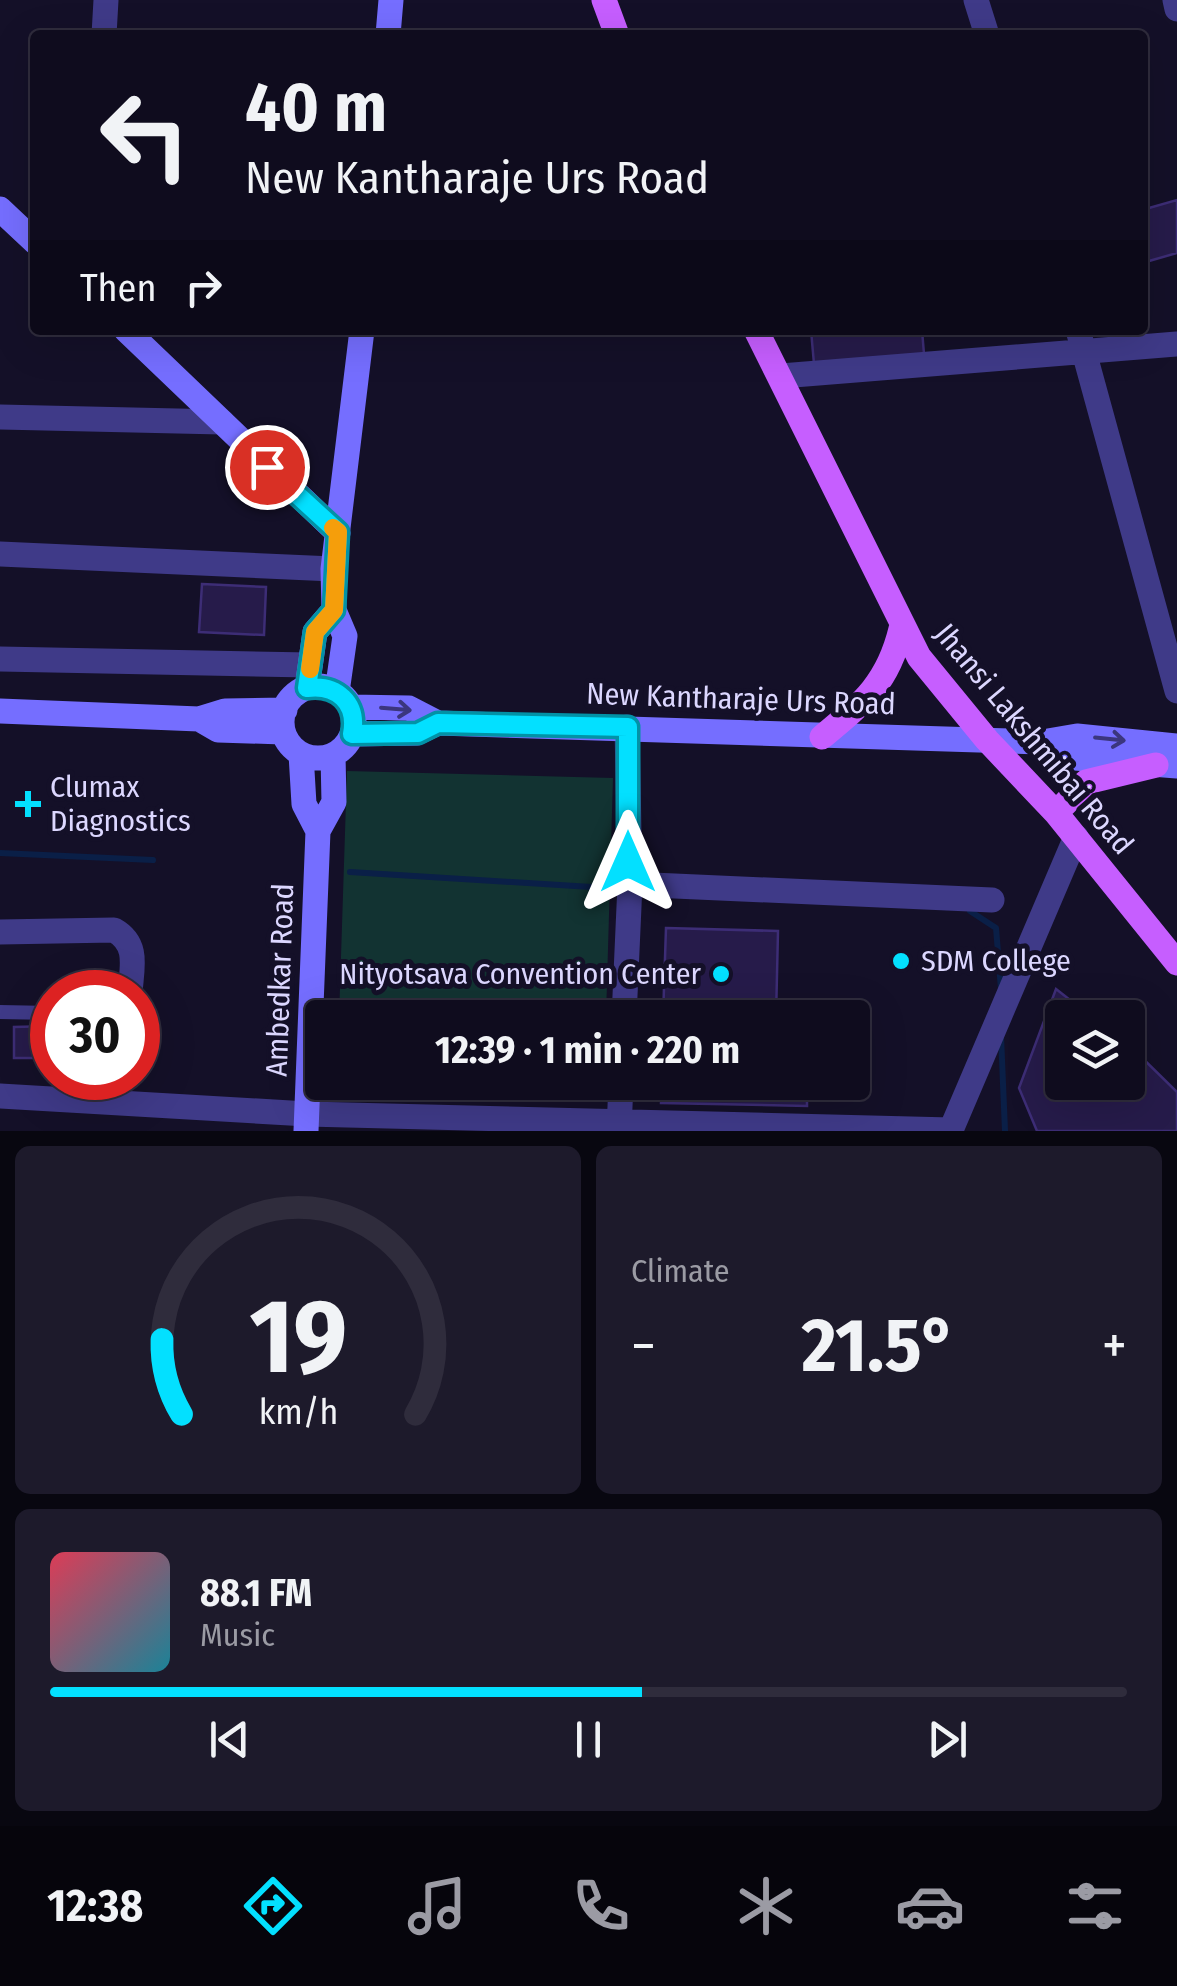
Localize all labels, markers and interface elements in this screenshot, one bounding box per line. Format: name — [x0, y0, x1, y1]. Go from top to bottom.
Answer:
text: 40 m — [245, 66, 387, 150]
icon: left — [80, 70, 210, 200]
text: New Kantharaje Urs Road — [245, 151, 709, 205]
icon: right — [176, 260, 231, 315]
text: Then — [80, 265, 156, 311]
pin — [225, 425, 310, 510]
icon: arrive — [240, 440, 295, 495]
street label: Jhansi Lakshmibai Road — [927, 616, 1141, 862]
street label: New Kantharaje Urs Road — [586, 676, 896, 722]
one-way arrow — [379, 700, 411, 719]
one-way arrow — [1093, 730, 1125, 749]
place label: Clumax Diagnostics — [50, 769, 191, 839]
marker: Clumax Diagnostics — [15, 791, 41, 817]
position arrow — [576, 810, 680, 914]
street label: Ambedkar Road — [259, 883, 301, 1077]
place label: SDM College — [921, 943, 1071, 979]
marker: SDM College — [890, 950, 912, 972]
place label: Nityotsava Convention Center — [339, 956, 702, 992]
marker: Nityotsava Convention Center — [710, 963, 732, 985]
speed limit sign: 30 — [30, 970, 160, 1100]
map controls — [1045, 1000, 1145, 1100]
button: layers — [1045, 1000, 1145, 1100]
text: 12:39 · 1 min · 220 m — [435, 1027, 740, 1073]
text: Climate — [631, 1252, 730, 1290]
text: 19 — [249, 1275, 347, 1400]
text: 21.5° — [802, 1301, 956, 1391]
text: − — [631, 1313, 656, 1379]
text: + — [1102, 1313, 1127, 1379]
text: km/h — [258, 1391, 338, 1433]
text: 88.1 FM — [200, 1570, 312, 1616]
text: Music — [200, 1616, 275, 1654]
icon: previous — [202, 1712, 257, 1767]
icon: pause — [561, 1712, 616, 1767]
icon: next — [920, 1712, 975, 1767]
icon: directions — [238, 1871, 308, 1941]
icon: music — [402, 1871, 472, 1941]
icon: phone — [566, 1871, 636, 1941]
icon: climate — [731, 1871, 801, 1941]
icon: car — [895, 1871, 965, 1941]
icon: filters — [1060, 1871, 1130, 1941]
text: 12:38 — [47, 1879, 143, 1933]

